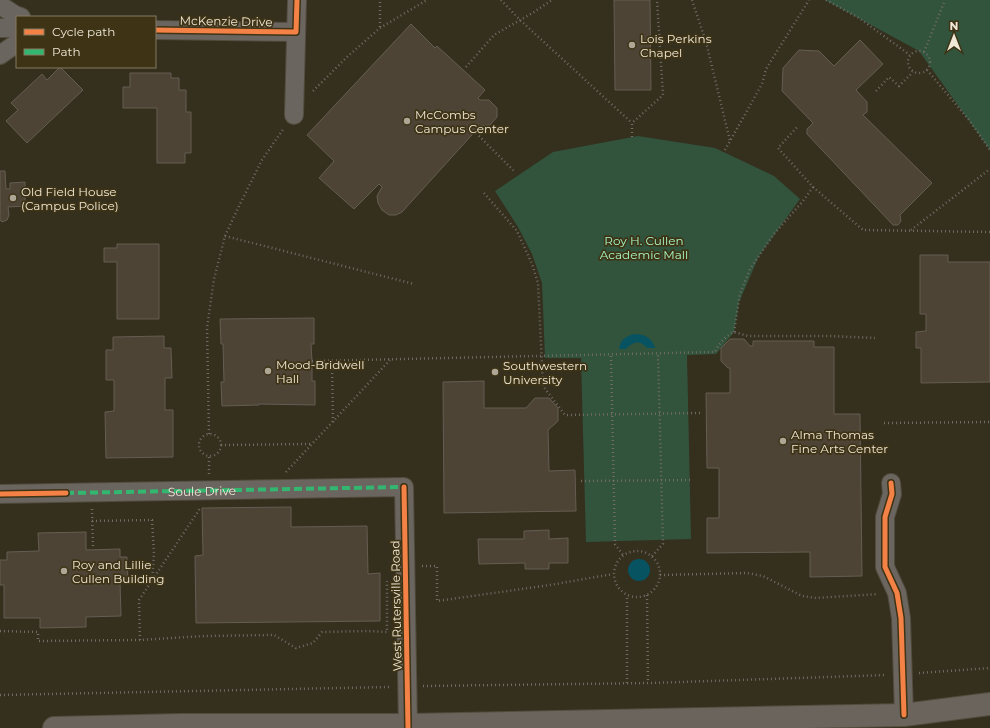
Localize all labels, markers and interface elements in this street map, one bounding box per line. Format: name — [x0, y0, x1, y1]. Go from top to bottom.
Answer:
street label: McKenzie Drive — [179, 13, 273, 29]
legend — [16, 16, 156, 68]
north arrow — [934, 16, 974, 56]
text: N — [950, 19, 958, 33]
text: Cycle path — [52, 24, 115, 39]
place label: Lois Perkins Chapel — [640, 31, 712, 60]
marker: Lois Perkins Chapel — [627, 40, 637, 50]
text: Path — [52, 44, 81, 59]
place label: McCombs Campus Center — [415, 107, 509, 136]
marker: McCombs Campus Center — [402, 116, 412, 126]
place label: Old Field House (Campus Police) — [21, 184, 119, 213]
marker: Old Field House (Campus Police) — [8, 193, 18, 203]
park label: Roy H. Cullen Academic Mall — [600, 233, 688, 262]
place label: Mood-Bridwell Hall — [276, 357, 364, 386]
place label: Southwestern University — [503, 358, 587, 387]
marker: Mood-Bridwell Hall — [263, 366, 273, 376]
marker: Southwestern University — [490, 367, 500, 377]
place label: Alma Thomas Fine Arts Center — [791, 427, 888, 456]
marker: Alma Thomas Fine Arts Center — [778, 436, 788, 446]
street label: Soule Drive — [168, 482, 236, 499]
street label: West Rutersville Road — [387, 540, 405, 672]
place label: Roy and Lillie Cullen Building — [72, 557, 165, 586]
marker: Roy and Lillie Cullen Building — [59, 566, 69, 576]

